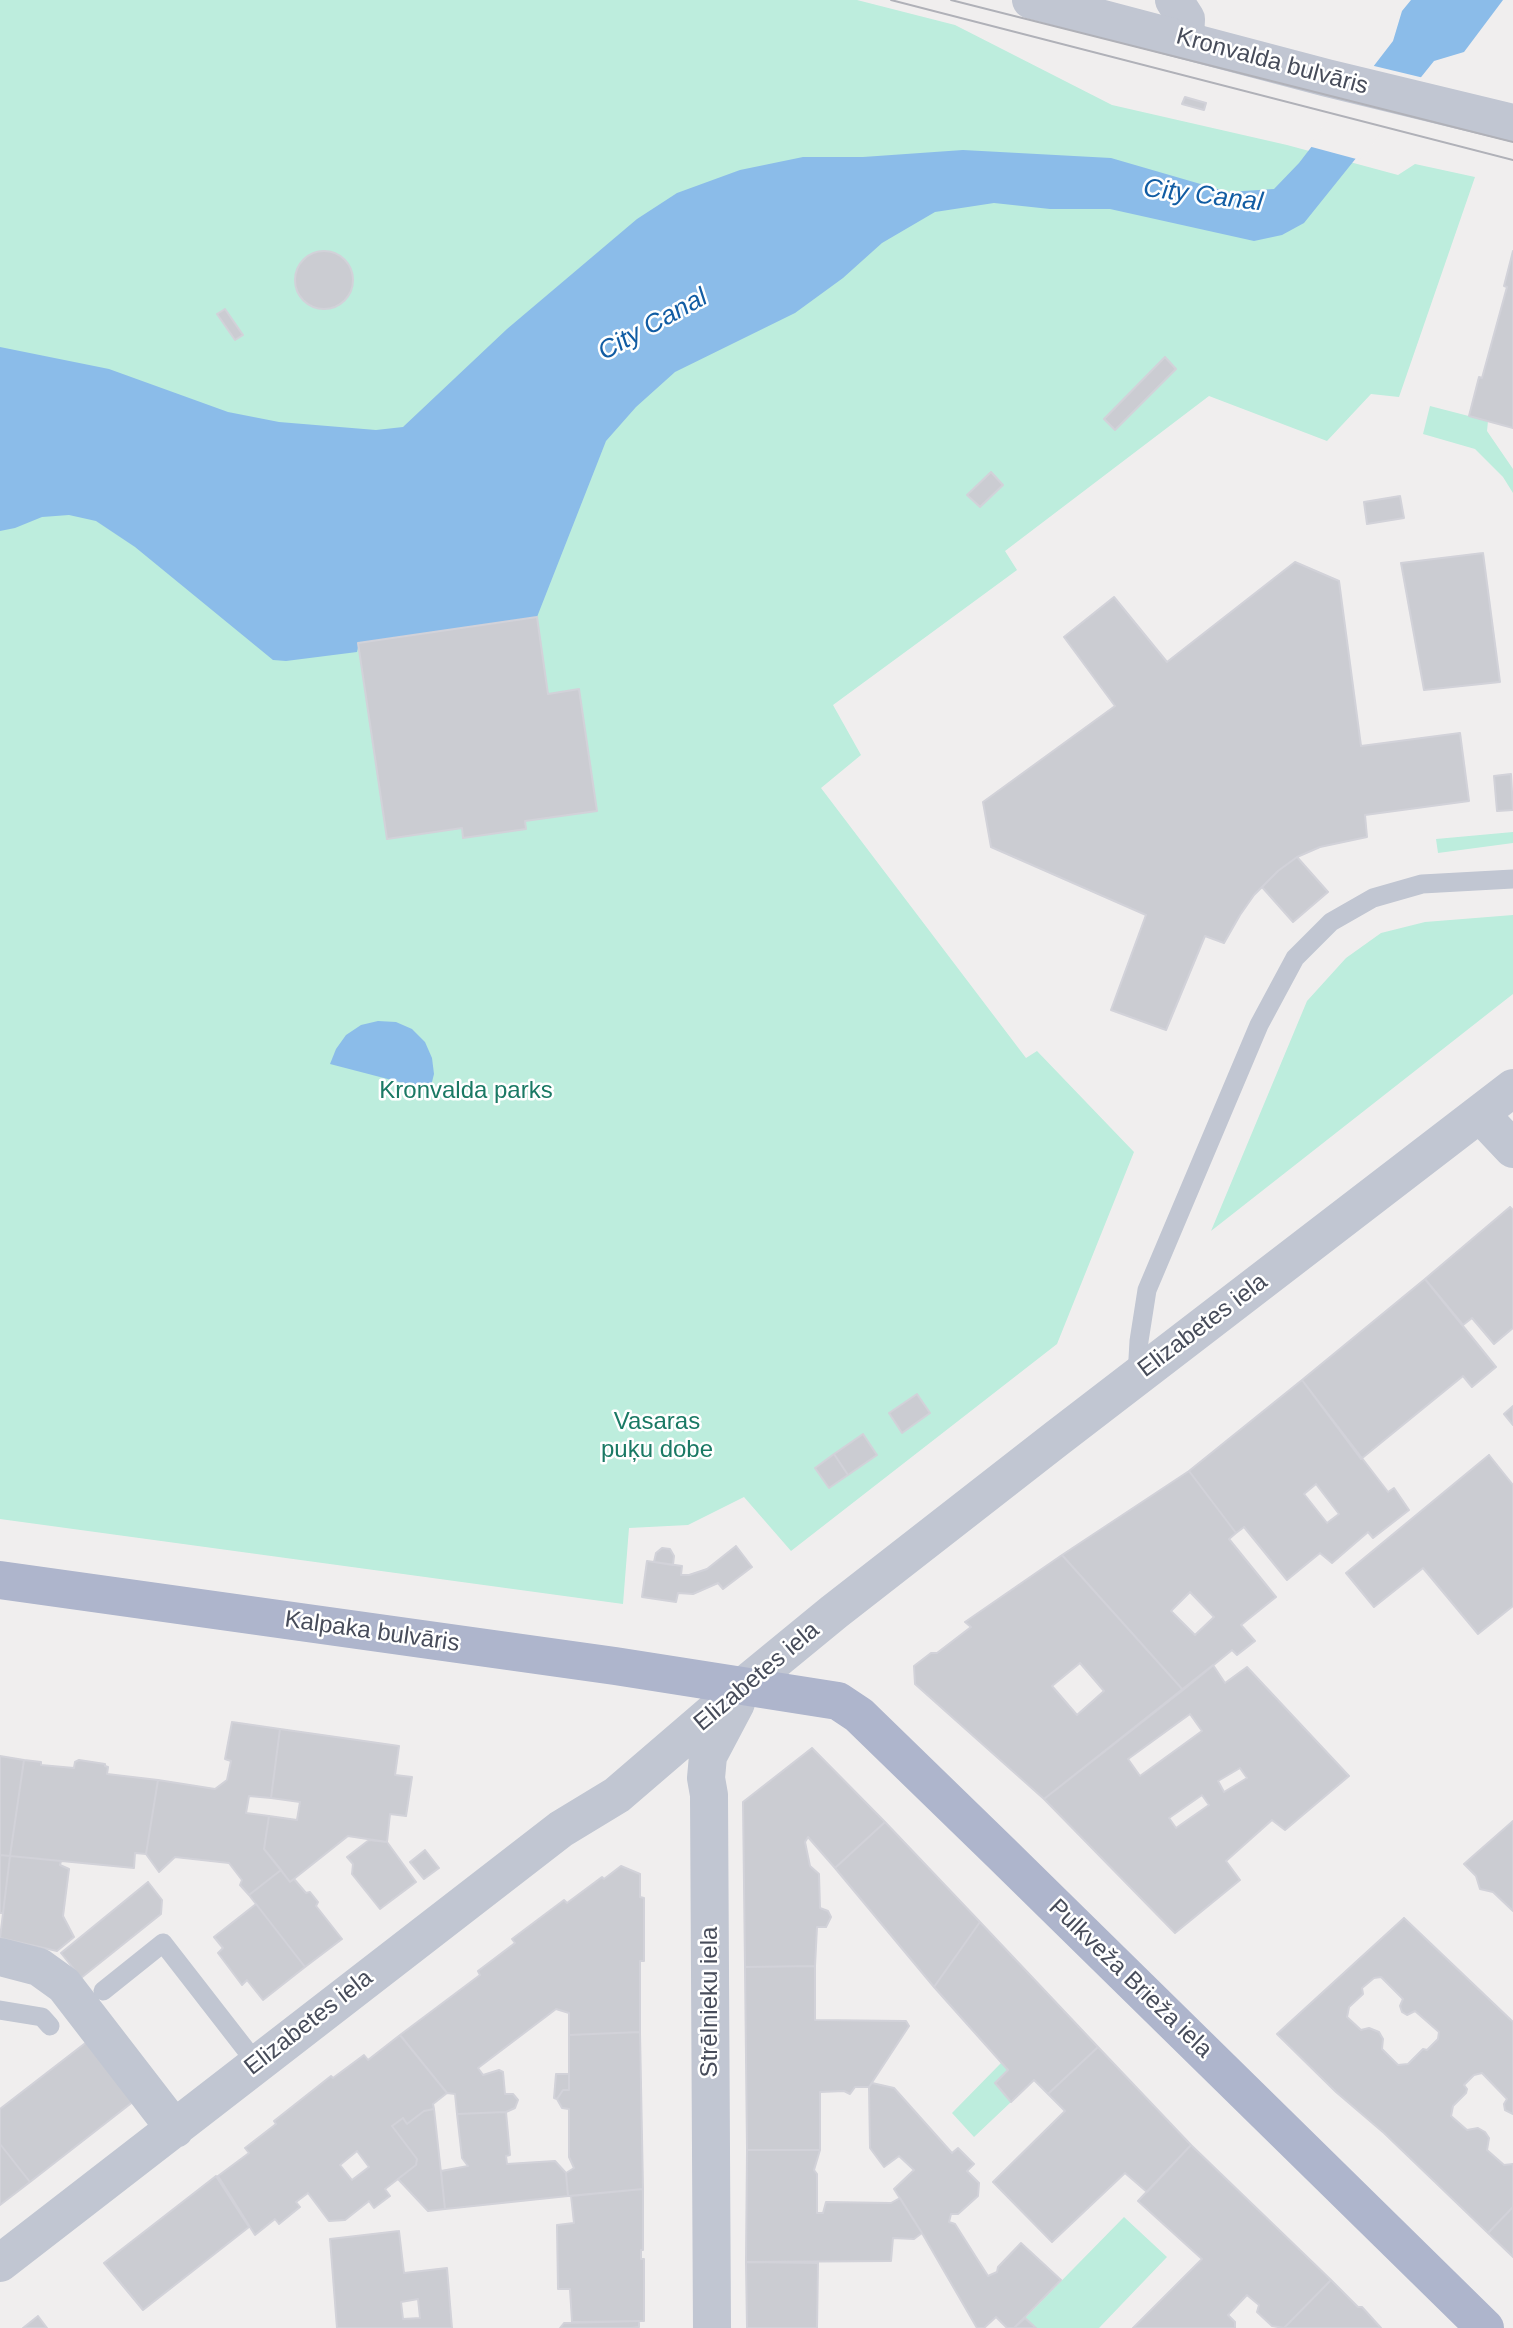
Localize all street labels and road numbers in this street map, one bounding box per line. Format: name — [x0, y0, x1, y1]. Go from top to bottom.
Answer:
street label: Kronvalda bulvāris — [1173, 23, 1371, 101]
street label: Elizabetes iela — [1133, 1268, 1273, 1384]
street label: Kalpaka bulvāris — [283, 1605, 461, 1659]
street label: Elizabetes iela — [688, 1616, 826, 1738]
street label: Pulkveža Brieža iela — [1042, 1894, 1218, 2064]
street label: Strēlnieku iela — [696, 1927, 724, 2077]
street label: Elizabetes iela — [239, 1964, 379, 2082]

